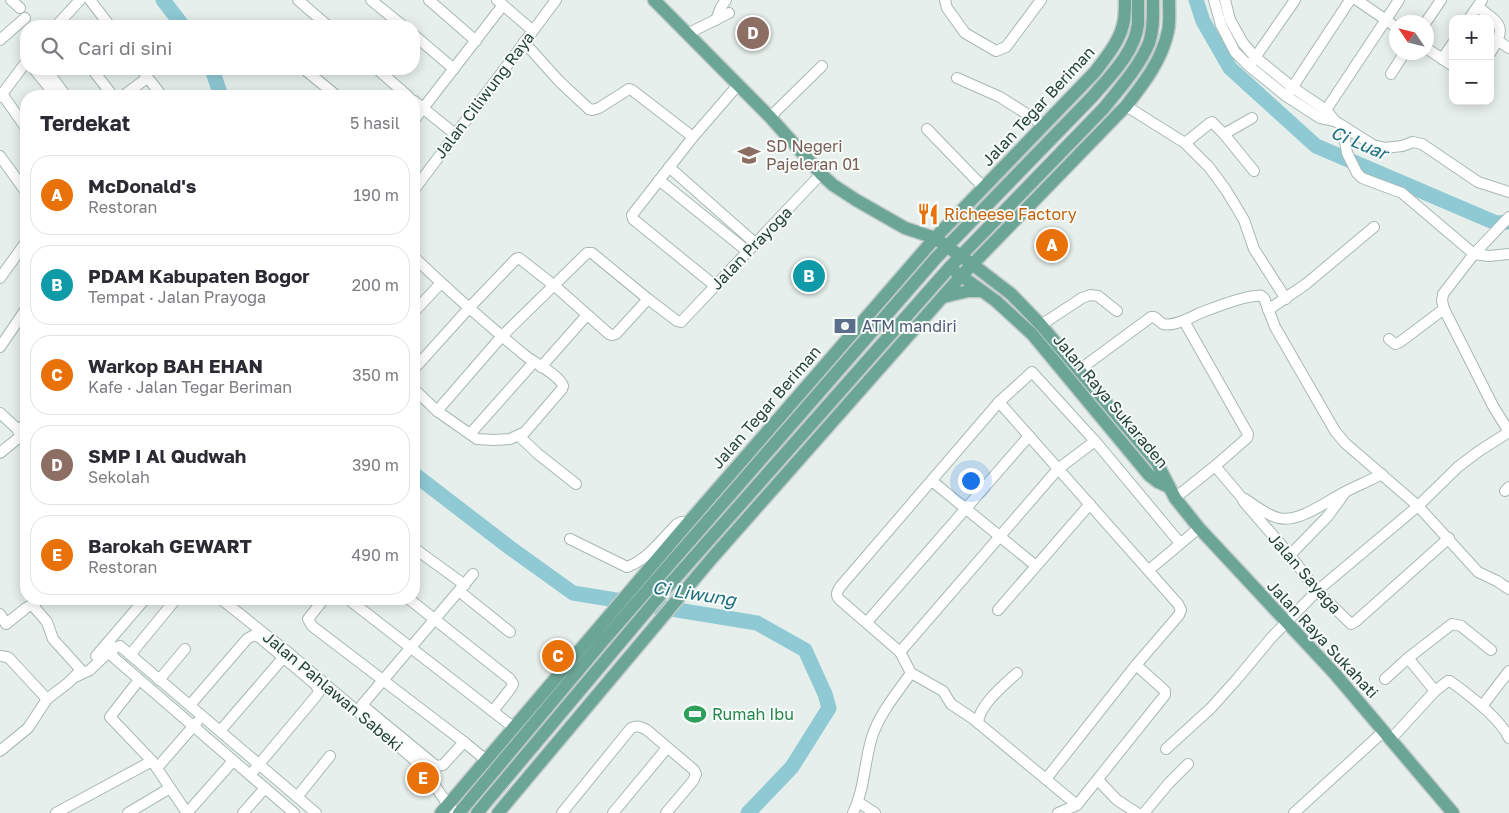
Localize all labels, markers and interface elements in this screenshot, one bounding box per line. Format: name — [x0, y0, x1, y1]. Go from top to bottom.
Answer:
pin: D — [737, 14, 769, 52]
north arrow — [1389, 15, 1434, 60]
map controls — [1449, 15, 1494, 105]
button: + — [1449, 15, 1494, 60]
search box — [20, 20, 420, 75]
street label: Jalan Ciliwung Raya — [430, 28, 538, 162]
icon: search — [38, 34, 66, 62]
text: Cari di sini — [78, 36, 172, 59]
street label: Jalan Tegar Beriman — [977, 42, 1099, 170]
button: − — [1449, 60, 1494, 105]
text: Terdekat — [40, 110, 130, 136]
text: 5 hasil — [350, 113, 400, 133]
water label: Ci Luar — [1328, 120, 1394, 165]
place label: SD Negeri Pajeleran 01 — [766, 136, 860, 174]
school or university icon: SD Negeri Pajeleran 01 — [736, 142, 762, 168]
text: McDonald's — [88, 174, 197, 197]
text: A — [51, 185, 63, 205]
text: 190 m — [353, 185, 399, 205]
text: Restoran — [88, 197, 157, 217]
restaurant icon: Richeese Factory — [915, 201, 941, 227]
street label: Jalan Prayoga — [706, 202, 796, 294]
place label: Richeese Factory — [944, 204, 1077, 224]
pin: A — [1036, 226, 1068, 264]
pin: B — [793, 257, 825, 295]
text: PDAM Kabupaten Bogor — [88, 264, 310, 287]
text: B — [51, 275, 63, 295]
text: 200 m — [352, 275, 399, 295]
text: Tempat · Jalan Prayoga — [88, 287, 266, 307]
bank icon: ATM mandiri — [832, 313, 858, 339]
place label: ATM mandiri — [862, 316, 957, 336]
street label: Jalan Raya Sukaraden — [1049, 330, 1173, 472]
street label: Jalan Tegar Beriman — [707, 341, 825, 473]
text: Warkop BAH EHAN — [88, 354, 263, 377]
text: C — [51, 365, 63, 385]
text: 350 m — [352, 365, 399, 385]
text: Kafe · Jalan Tegar Beriman — [88, 377, 292, 397]
text: SMP I Al Qudwah — [88, 444, 246, 467]
text: D — [51, 455, 63, 475]
text: 390 m — [352, 455, 399, 475]
text: Sekolah — [88, 467, 150, 487]
your location — [958, 468, 984, 494]
street label: Jalan Sayaga — [1264, 528, 1346, 618]
text: Barokah GEWART — [88, 534, 252, 557]
text: E — [52, 545, 62, 565]
text: 490 m — [351, 545, 399, 565]
text: Restoran — [88, 557, 157, 577]
water label: Ci Liwung — [651, 576, 739, 611]
street label: Jalan Raya Sukahati — [1263, 576, 1383, 702]
street label: Jalan Pahlawan Sabeki — [259, 627, 407, 755]
pin: C — [542, 637, 574, 675]
sports icon: Rumah Ibu — [682, 701, 708, 727]
place label: Rumah Ibu — [712, 704, 794, 724]
pin: E — [407, 759, 439, 797]

